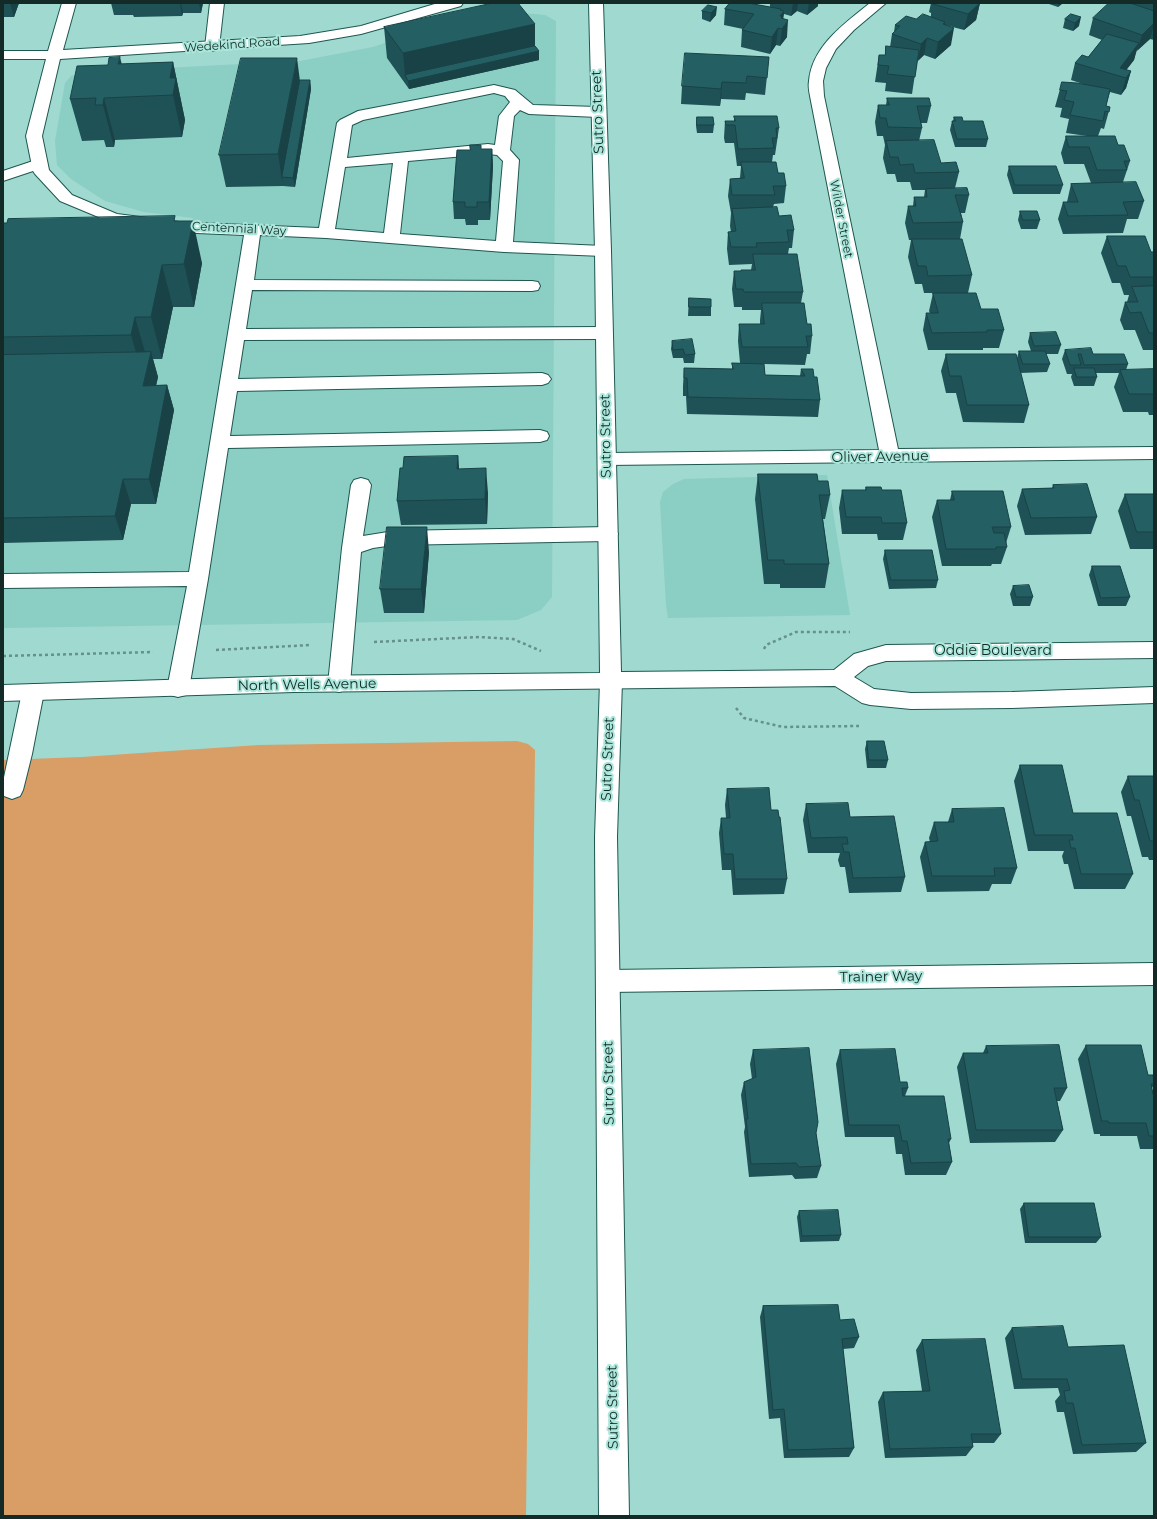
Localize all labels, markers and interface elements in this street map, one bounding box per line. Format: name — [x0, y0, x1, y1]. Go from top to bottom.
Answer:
street label: Wedekind Road — [183, 34, 281, 56]
street label: Sutro Street — [588, 70, 608, 154]
street label: Wilder Street — [826, 179, 856, 259]
street label: Centennial Way — [191, 219, 287, 239]
street label: Sutro Street — [597, 394, 615, 478]
street label: Oliver Avenue — [831, 448, 929, 466]
street label: Oddie Boulevard — [934, 643, 1052, 659]
street label: North Wells Avenue — [237, 675, 377, 695]
street label: Sutro Street — [598, 717, 618, 801]
street label: Trainer Way — [840, 968, 922, 986]
street label: Sutro Street — [600, 1041, 618, 1125]
street label: Sutro Street — [604, 1365, 622, 1449]

